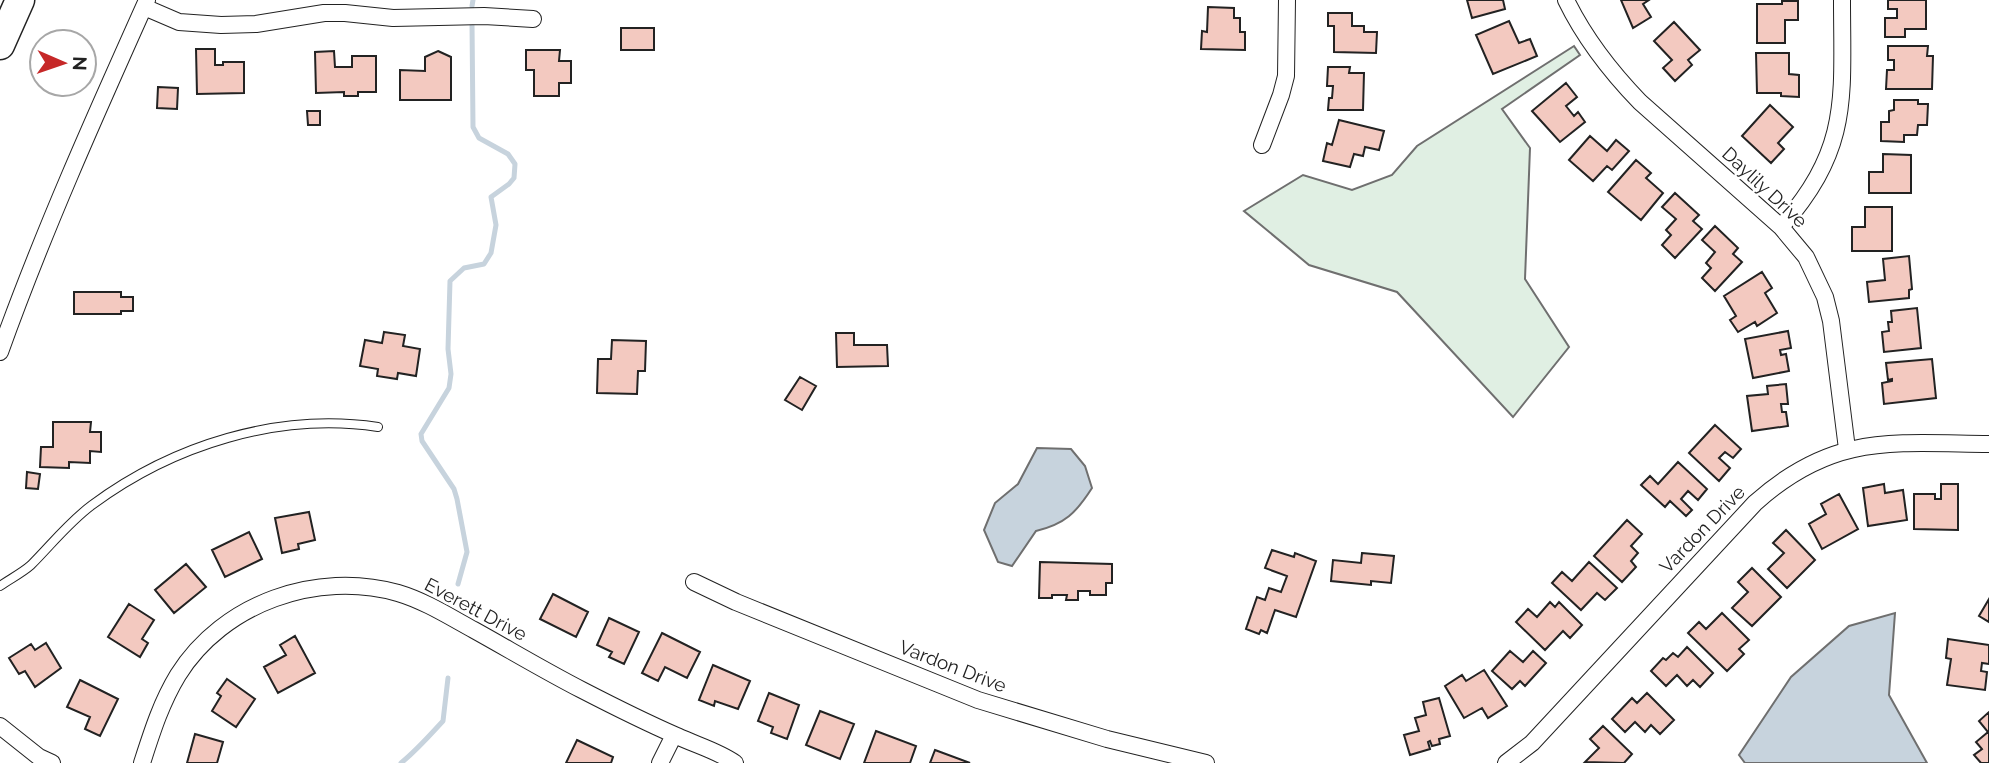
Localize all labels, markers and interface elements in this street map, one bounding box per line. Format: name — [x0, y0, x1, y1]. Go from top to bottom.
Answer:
north arrow — [28, 28, 98, 98]
text: N — [69, 56, 91, 71]
street label: Daylily Drive — [1718, 142, 1812, 232]
street label: Vardon Drive — [1655, 481, 1749, 577]
street label: Everett Drive — [421, 573, 531, 645]
street label: Vardon Drive — [896, 635, 1010, 697]

